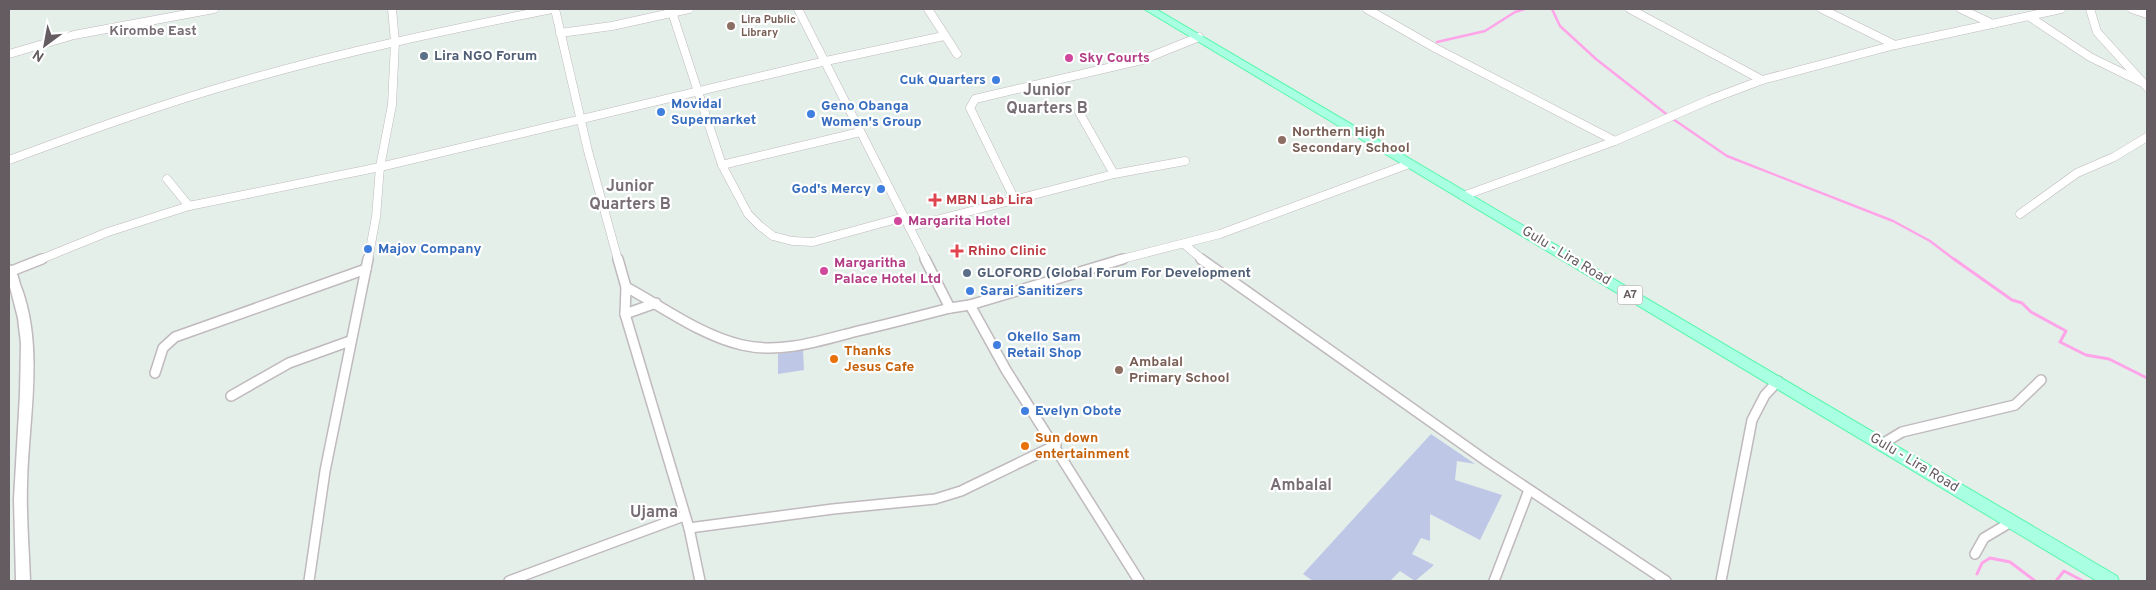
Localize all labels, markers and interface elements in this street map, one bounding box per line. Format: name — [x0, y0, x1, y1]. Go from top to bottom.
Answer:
place label: Lira Public Library — [741, 13, 796, 40]
north arrow — [20, 20, 70, 70]
marker: Lira Public Library — [725, 20, 737, 32]
district label: Kirombe East — [109, 23, 197, 40]
text: N — [30, 45, 48, 65]
place label: Lira NGO Forum — [434, 48, 537, 65]
marker: Lira NGO Forum — [418, 50, 430, 62]
place label: Sky Courts — [1079, 50, 1150, 67]
marker: Sky Courts — [1063, 52, 1075, 64]
place label: Cuk Quarters — [899, 72, 986, 89]
marker: Cuk Quarters — [990, 74, 1002, 86]
district label: Junior Quarters B — [1006, 81, 1088, 119]
place label: Movidal Supermarket — [671, 96, 756, 129]
place label: Geno Obanga Women's Group — [821, 98, 922, 131]
marker: Movidal Supermarket — [655, 106, 667, 118]
marker: Geno Obanga Women's Group — [805, 108, 817, 120]
place label: Northern High Secondary School — [1292, 124, 1410, 157]
marker: Northern High Secondary School — [1276, 134, 1288, 146]
district label: Junior Quarters B — [589, 177, 671, 215]
place label: God's Mercy — [791, 181, 871, 198]
marker: God's Mercy — [875, 183, 887, 195]
place label: MBN Lab Lira — [946, 192, 1033, 209]
marker: MBN Lab Lira — [928, 193, 942, 207]
place label: Margarita Hotel — [908, 213, 1010, 230]
marker: Margarita Hotel — [892, 215, 904, 227]
street label: Gulu - Lira Road — [1518, 223, 1614, 289]
place label: Majov Company — [378, 241, 481, 258]
marker: Majov Company — [362, 243, 374, 255]
place label: Rhino Clinic — [968, 243, 1047, 260]
marker: Rhino Clinic — [950, 244, 964, 258]
place label: Margaritha Palace Hotel Ltd — [834, 255, 941, 288]
marker: Margaritha Palace Hotel Ltd — [818, 265, 830, 277]
place label: GLOFORD (Global Forum For Development — [977, 265, 1251, 282]
marker: GLOFORD (Global Forum For Development — [961, 267, 973, 279]
place label: Sarai Sanitizers — [980, 283, 1083, 300]
marker: Sarai Sanitizers — [964, 285, 976, 297]
road number: A7 — [1618, 286, 1642, 304]
place label: Okello Sam Retail Shop — [1007, 329, 1082, 362]
marker: Okello Sam Retail Shop — [991, 339, 1003, 351]
place label: Thanks Jesus Cafe — [844, 343, 914, 376]
marker: Thanks Jesus Cafe — [828, 353, 840, 365]
place label: Ambalal Primary School — [1129, 354, 1230, 387]
marker: Ambalal Primary School — [1113, 364, 1125, 376]
place label: Evelyn Obote — [1035, 403, 1122, 420]
marker: Evelyn Obote — [1019, 405, 1031, 417]
place label: Sun down entertainment — [1035, 430, 1129, 463]
street label: Gulu - Lira Road — [1866, 430, 1962, 496]
marker: Sun down entertainment — [1019, 440, 1031, 452]
district label: Ambalal — [1270, 476, 1332, 496]
district label: Ujama — [630, 503, 678, 523]

